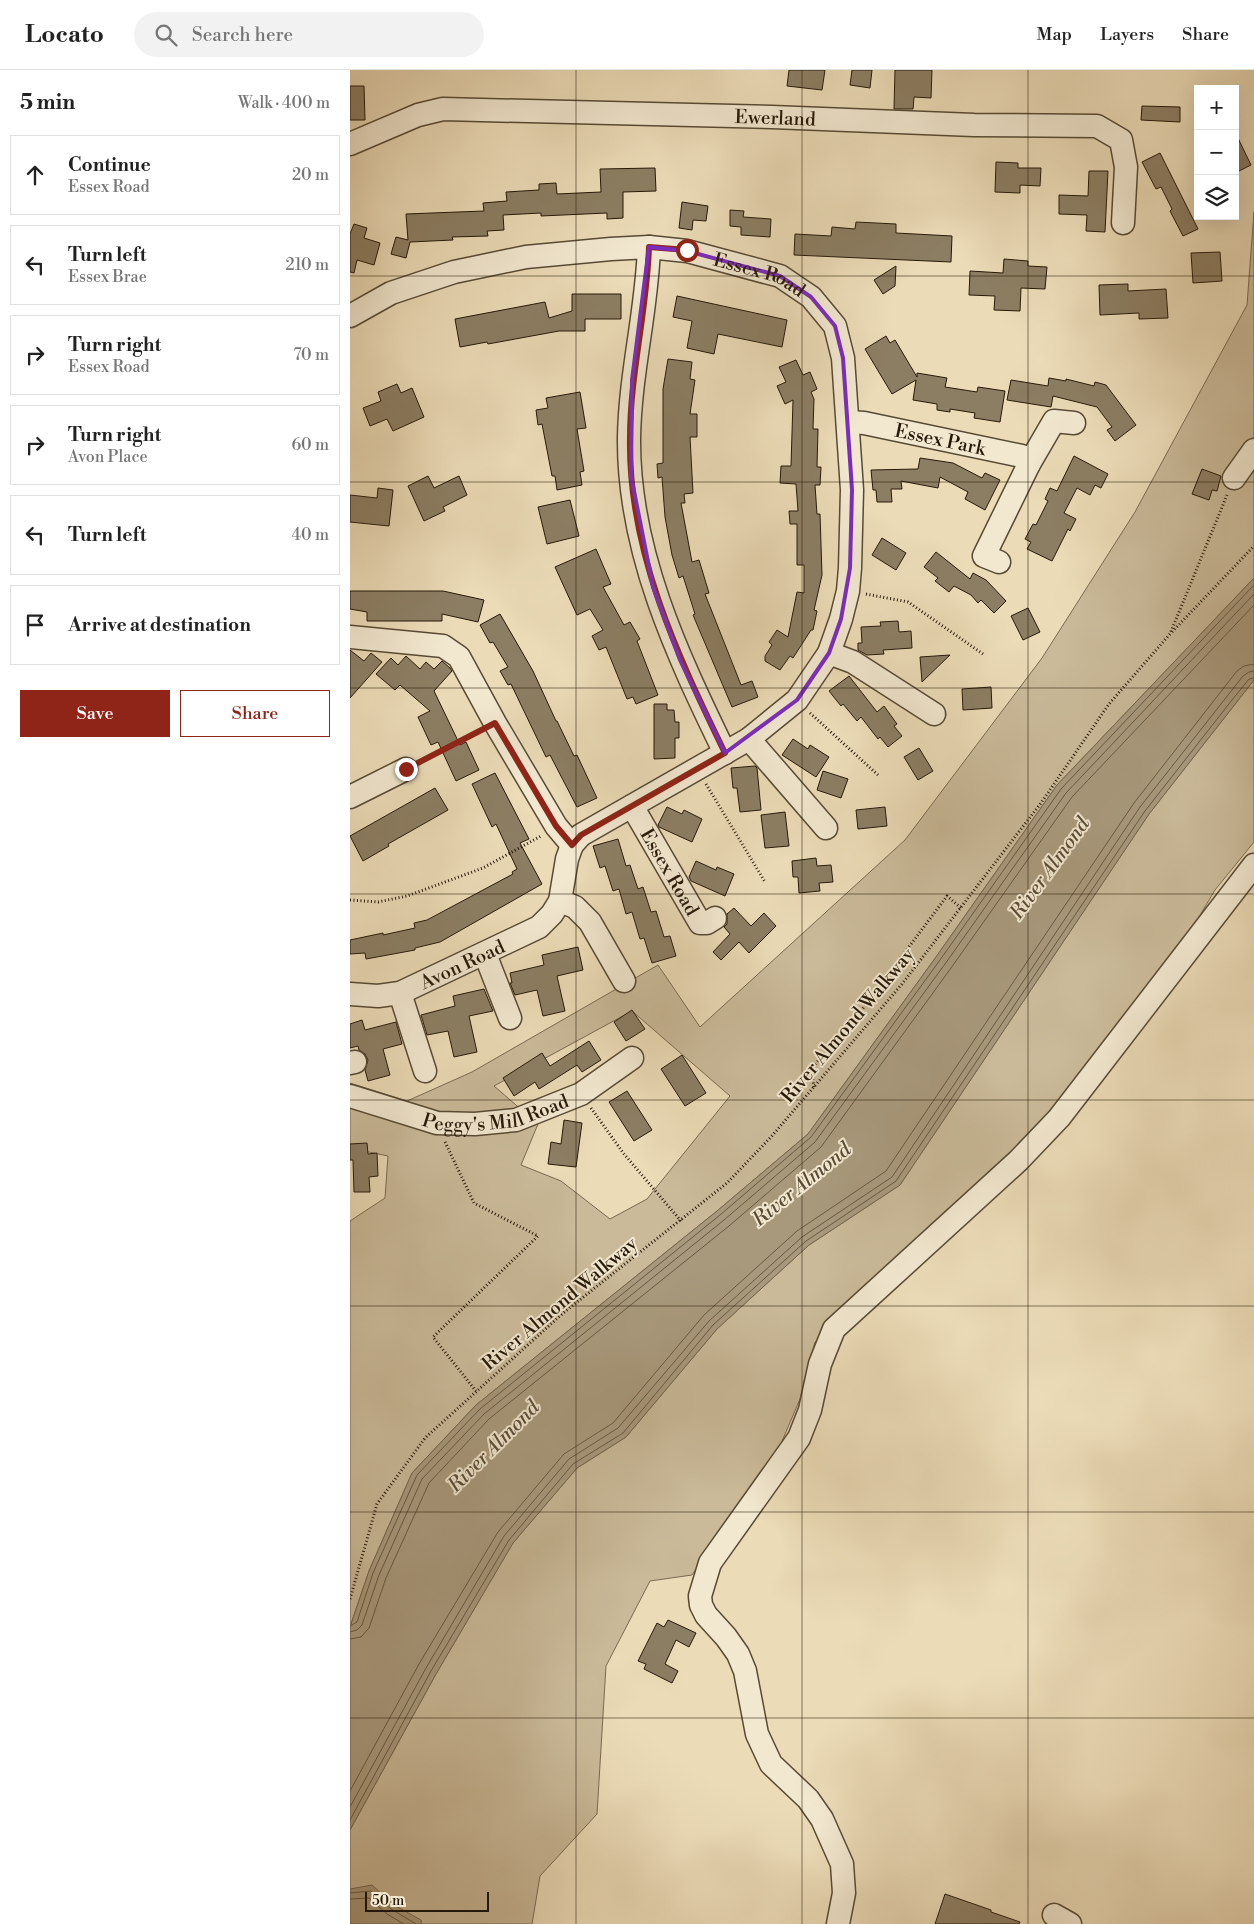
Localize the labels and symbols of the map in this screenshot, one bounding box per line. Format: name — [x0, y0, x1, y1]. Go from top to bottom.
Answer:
street label: Ewerland — [734, 105, 816, 132]
route start — [676, 239, 699, 262]
street label: Essex Road — [711, 248, 810, 303]
street label: Essex Park — [892, 419, 989, 461]
route end — [395, 758, 418, 781]
water label: River Almond — [1004, 813, 1096, 925]
street label: Essex Road — [635, 824, 704, 920]
street label: Avon Road — [415, 935, 509, 995]
street label: River Almond Walkway — [776, 943, 920, 1108]
street label: Peggy's Mill Road — [419, 1089, 572, 1137]
water label: River Almond — [747, 1137, 857, 1233]
street label: River Almond Walkway — [477, 1231, 643, 1376]
water label: River Almond — [442, 1395, 546, 1499]
scale bar — [365, 1889, 489, 1912]

